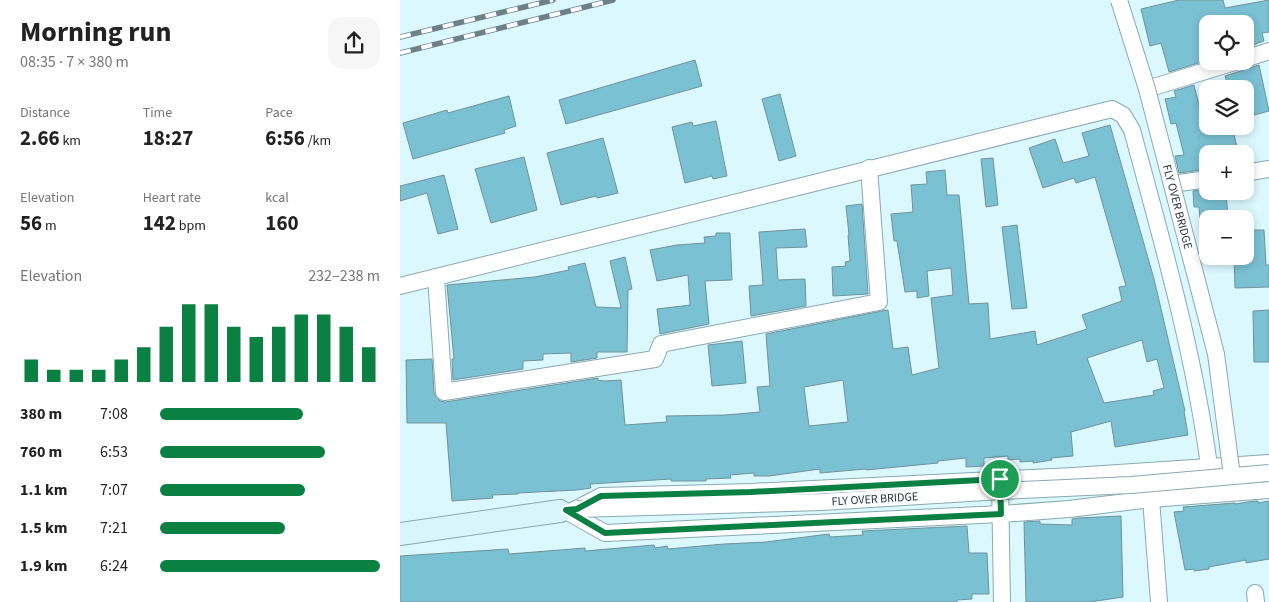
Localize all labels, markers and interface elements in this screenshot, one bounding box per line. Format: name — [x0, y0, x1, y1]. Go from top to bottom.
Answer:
text: Morning run — [20, 12, 171, 52]
map controls — [1199, 15, 1254, 265]
button: locate — [1199, 15, 1254, 70]
button: share — [328, 17, 380, 69]
text: 08:35 · 7 × 380 m — [20, 51, 129, 73]
button: layers — [1199, 80, 1254, 135]
text: Distance — [20, 103, 70, 123]
text: Time — [143, 103, 172, 123]
text: Pace — [265, 103, 293, 123]
text: 2.66 — [20, 123, 60, 153]
text: 18:27 — [143, 123, 193, 153]
text: 6:56 — [265, 123, 305, 153]
text: km — [60, 131, 81, 151]
text: /km — [305, 131, 331, 151]
button: + — [1199, 145, 1254, 200]
street label: FLY OVER BRIDGE — [1159, 163, 1197, 251]
text: Elevation — [20, 188, 75, 208]
text: Heart rate — [143, 188, 201, 208]
text: kcal — [265, 188, 289, 208]
text: 56 — [20, 208, 42, 238]
text: 142 — [143, 208, 176, 238]
text: 160 — [265, 208, 299, 238]
button: − — [1199, 210, 1254, 265]
text: m — [42, 216, 57, 236]
text: bpm — [176, 216, 206, 236]
text: Elevation — [20, 265, 82, 287]
text: 232–238 m — [308, 265, 380, 287]
text: 380 m — [20, 403, 62, 425]
text: 7:08 — [100, 403, 128, 425]
text: 760 m — [20, 441, 62, 463]
text: 6:53 — [100, 441, 128, 463]
pin — [979, 458, 1021, 500]
icon: arrive — [986, 465, 1014, 493]
text: 1.1 km — [20, 479, 67, 501]
text: 7:07 — [100, 479, 128, 501]
street label: FLY OVER BRIDGE — [831, 488, 919, 510]
text: 1.5 km — [20, 517, 67, 539]
text: 7:21 — [100, 517, 128, 539]
text: 1.9 km — [20, 555, 67, 577]
text: 6:24 — [100, 555, 128, 577]

